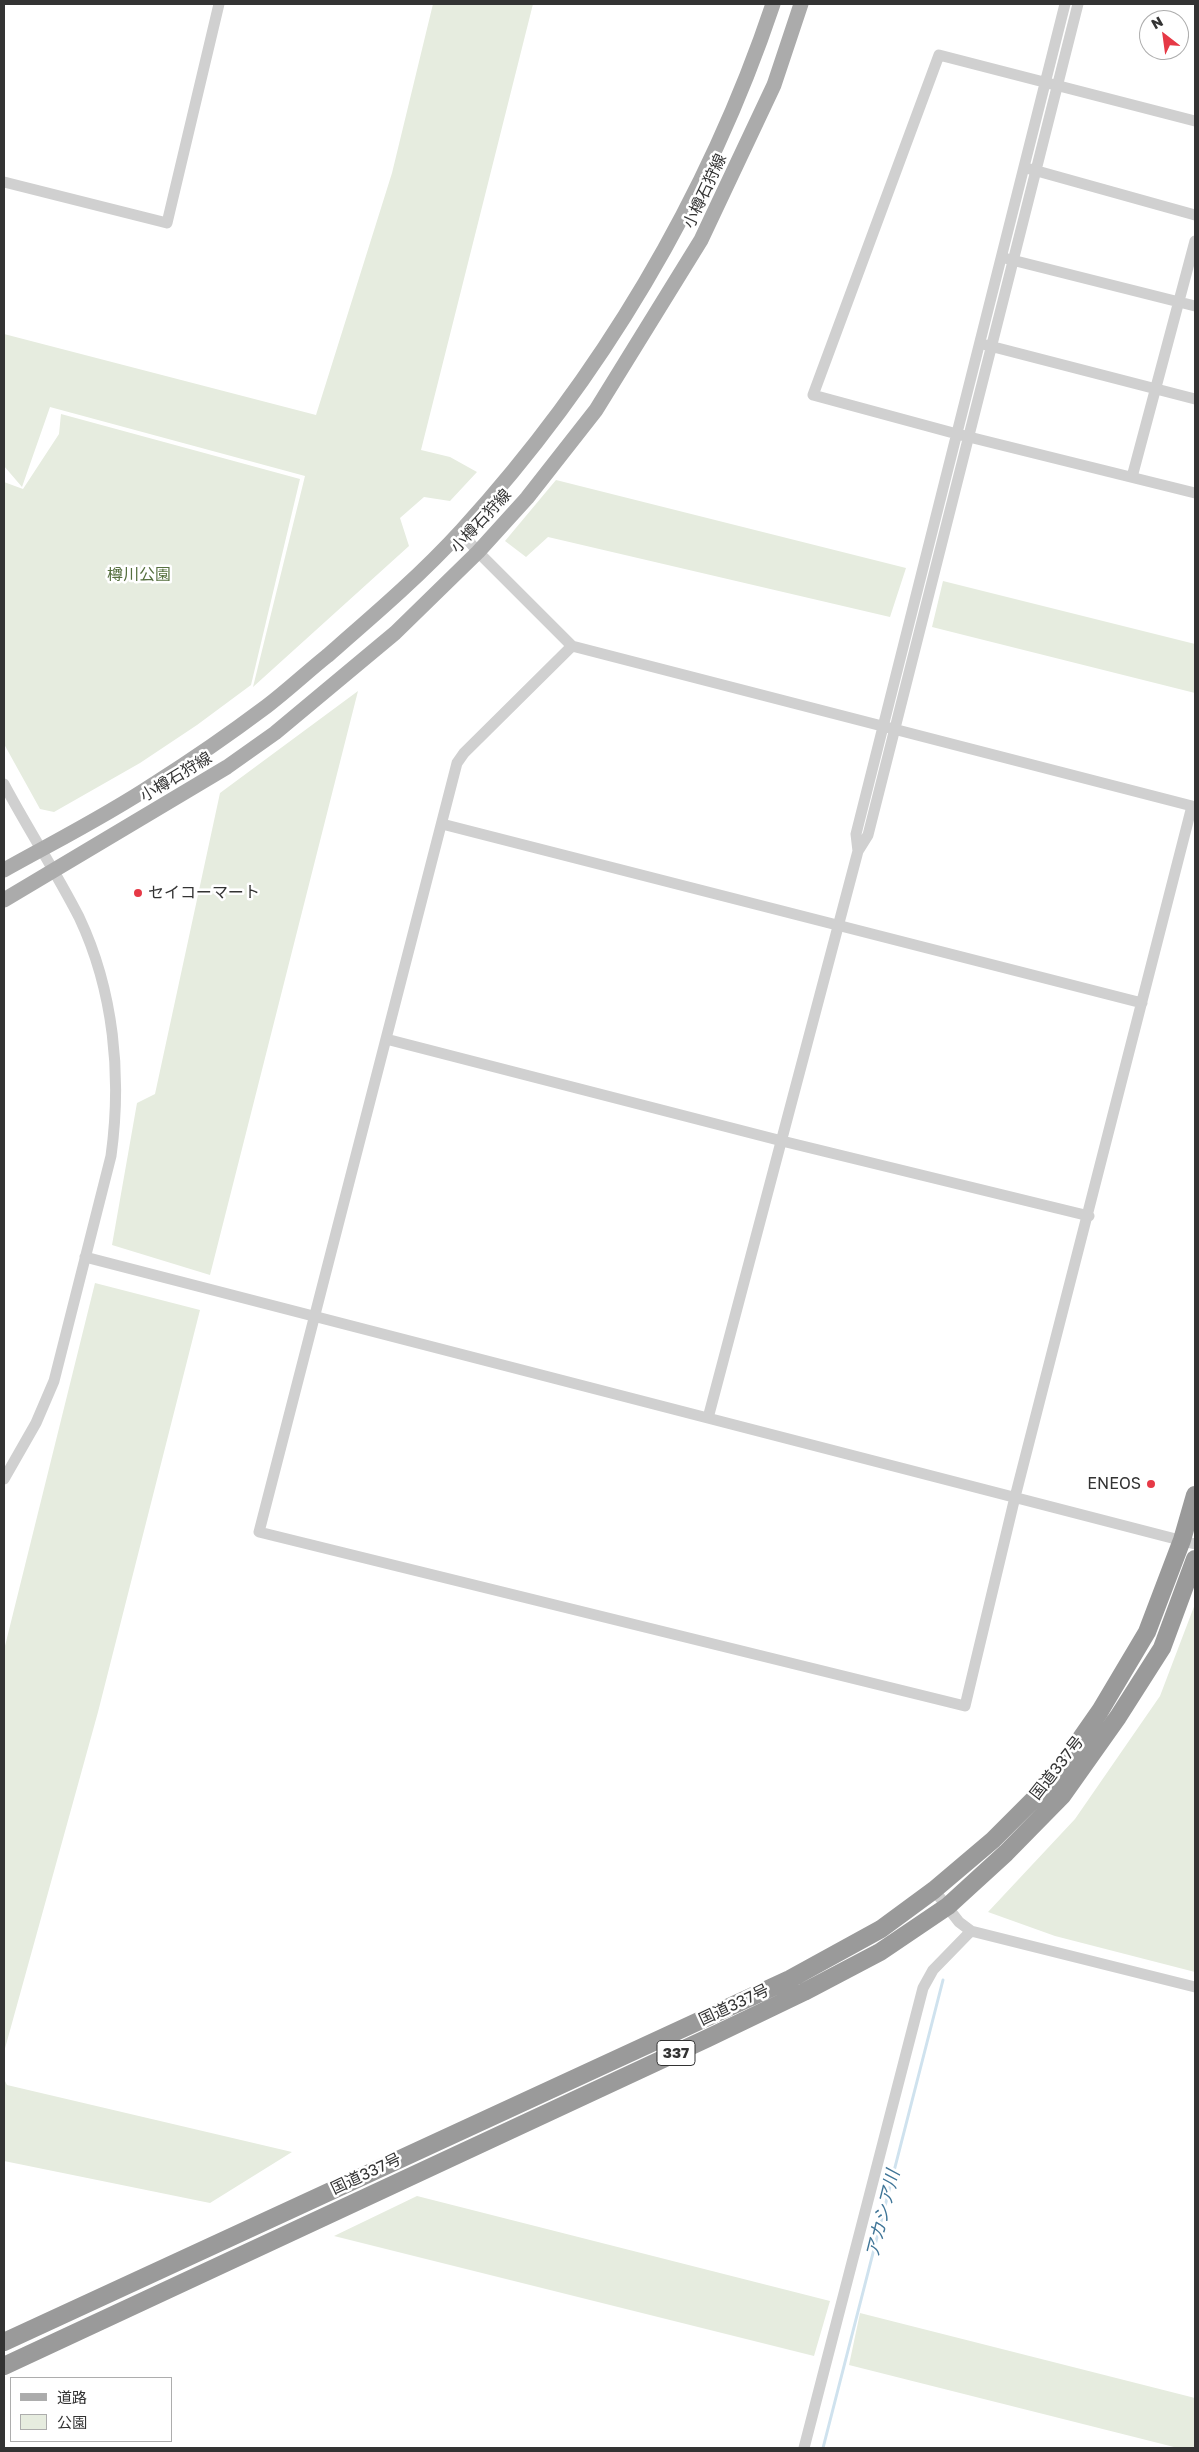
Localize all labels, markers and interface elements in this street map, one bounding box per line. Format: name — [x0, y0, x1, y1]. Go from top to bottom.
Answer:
north arrow — [1139, 10, 1189, 60]
text: N — [1148, 12, 1166, 32]
street label: 小樽石狩線 — [679, 151, 731, 231]
street label: 小樽石狩線 — [447, 485, 515, 557]
park label: 樽川公園 — [107, 565, 171, 585]
street label: 小樽石狩線 — [137, 748, 215, 806]
place label: セイコーマート — [148, 883, 260, 903]
marker: セイコーマート — [132, 887, 144, 899]
place label: ENEOS — [1087, 1474, 1141, 1494]
marker: ENEOS — [1145, 1478, 1157, 1490]
street label: 国道337号 — [1026, 1732, 1088, 1804]
street label: 国道337号 — [696, 1980, 772, 2030]
road number: 337 — [657, 2040, 695, 2066]
street label: 国道337号 — [328, 2149, 404, 2199]
water label: アカシア川 — [862, 2168, 904, 2260]
legend — [10, 2377, 172, 2442]
text: 道路 — [57, 2388, 87, 2406]
text: 公園 — [57, 2413, 87, 2431]

